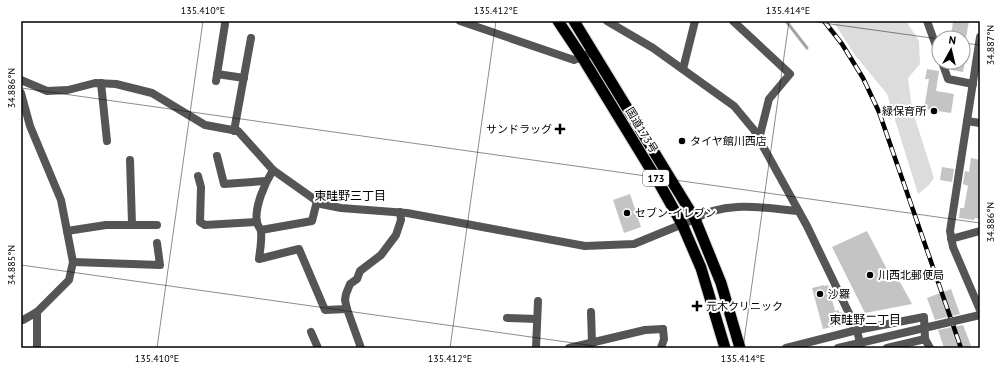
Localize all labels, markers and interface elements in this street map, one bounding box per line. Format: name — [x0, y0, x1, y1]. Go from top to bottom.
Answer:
text: 135.410°E — [181, 4, 225, 17]
text: 135.412°E — [474, 4, 518, 17]
text: 135.414°E — [766, 4, 810, 17]
text: 34.887°N — [984, 25, 997, 65]
north arrow — [931, 30, 971, 70]
text: N — [948, 33, 957, 48]
text: 34.886°N — [5, 68, 18, 108]
place label: 緑保育所 — [882, 104, 927, 118]
street label: 国道173号 — [623, 105, 661, 155]
marker: 緑保育所 — [929, 106, 939, 116]
place label: サンドラッグ — [486, 122, 552, 136]
marker: サンドラッグ — [555, 124, 565, 134]
place label: タイヤ館川西店 — [690, 134, 767, 148]
marker: タイヤ館川西店 — [677, 136, 687, 146]
road number: 173 — [643, 170, 669, 186]
district label: 東畦野三丁目 — [314, 188, 386, 203]
text: 34.886°N — [984, 202, 997, 242]
place label: セブン-イレブン — [635, 206, 716, 220]
marker: セブン-イレブン — [622, 208, 632, 218]
text: 34.885°N — [5, 245, 18, 285]
place label: 川西北郵便局 — [878, 268, 944, 282]
marker: 川西北郵便局 — [865, 270, 875, 280]
place label: 沙羅 — [828, 287, 850, 301]
marker: 沙羅 — [815, 289, 825, 299]
place label: 元木クリニック — [706, 299, 783, 313]
marker: 元木クリニック — [691, 300, 703, 312]
district label: 東畦野二丁目 — [829, 312, 901, 327]
text: 135.410°E — [135, 352, 179, 365]
text: 135.412°E — [428, 352, 472, 365]
text: 135.414°E — [721, 352, 765, 365]

